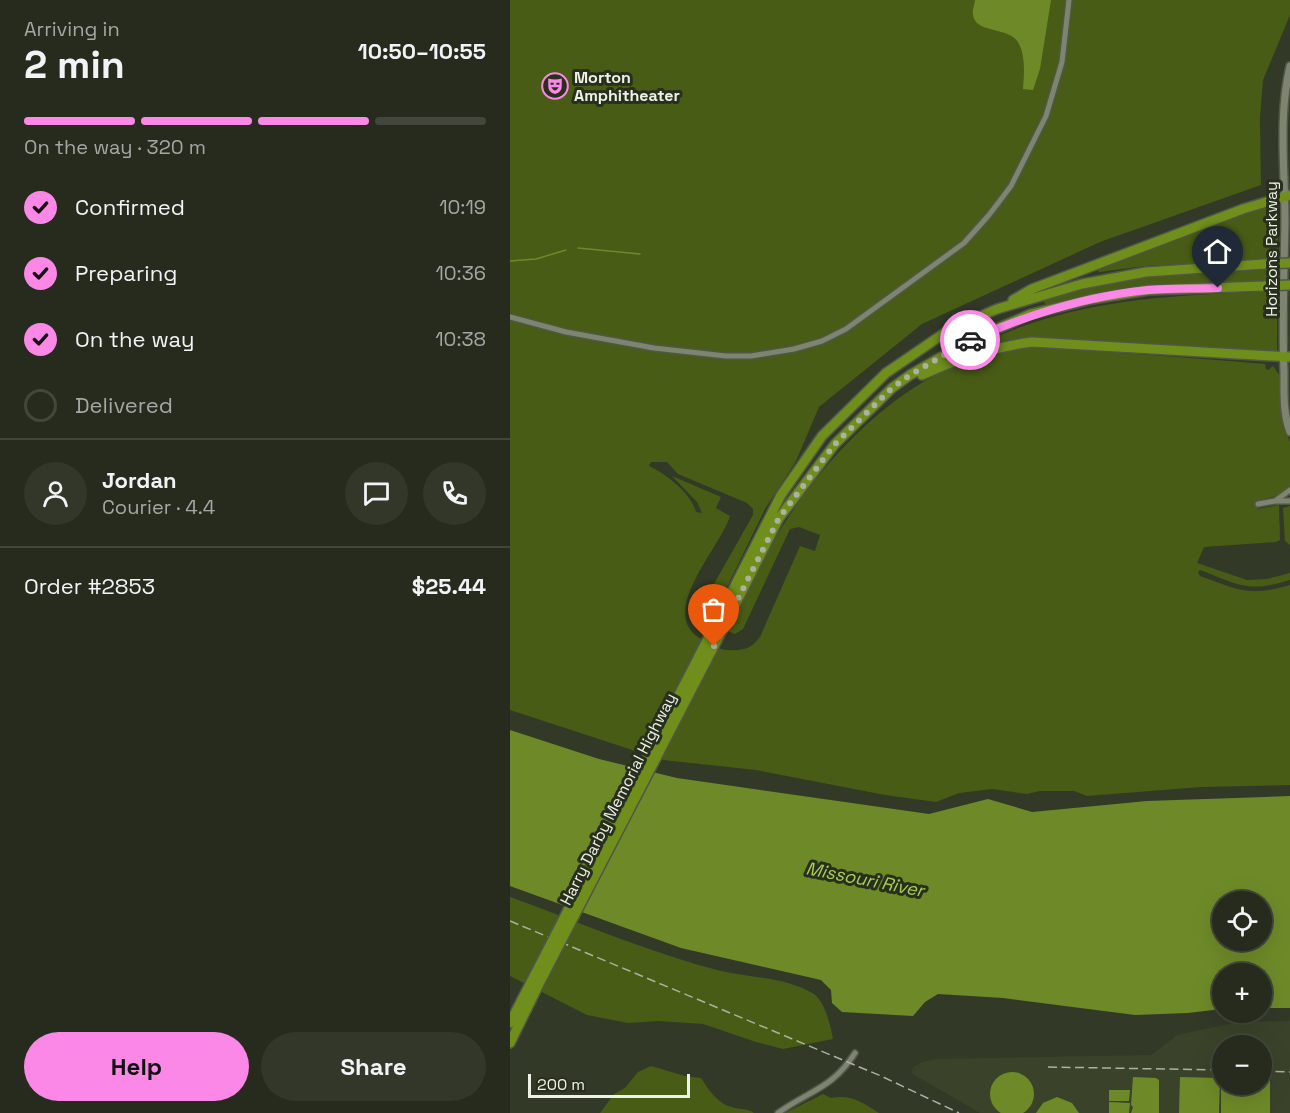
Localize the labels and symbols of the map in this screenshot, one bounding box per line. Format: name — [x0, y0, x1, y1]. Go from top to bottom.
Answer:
place label: Morton Amphitheater — [574, 67, 680, 106]
theatre icon: Morton Amphitheater — [540, 71, 570, 101]
street label: Horizons Parkway — [1261, 181, 1282, 317]
pin — [1192, 226, 1243, 288]
courier — [940, 310, 1000, 370]
pin — [688, 584, 739, 646]
street label: Harry Darby Memorial Highway — [555, 689, 681, 909]
water label: Missouri River — [804, 856, 928, 902]
scale bar — [528, 1071, 690, 1098]

